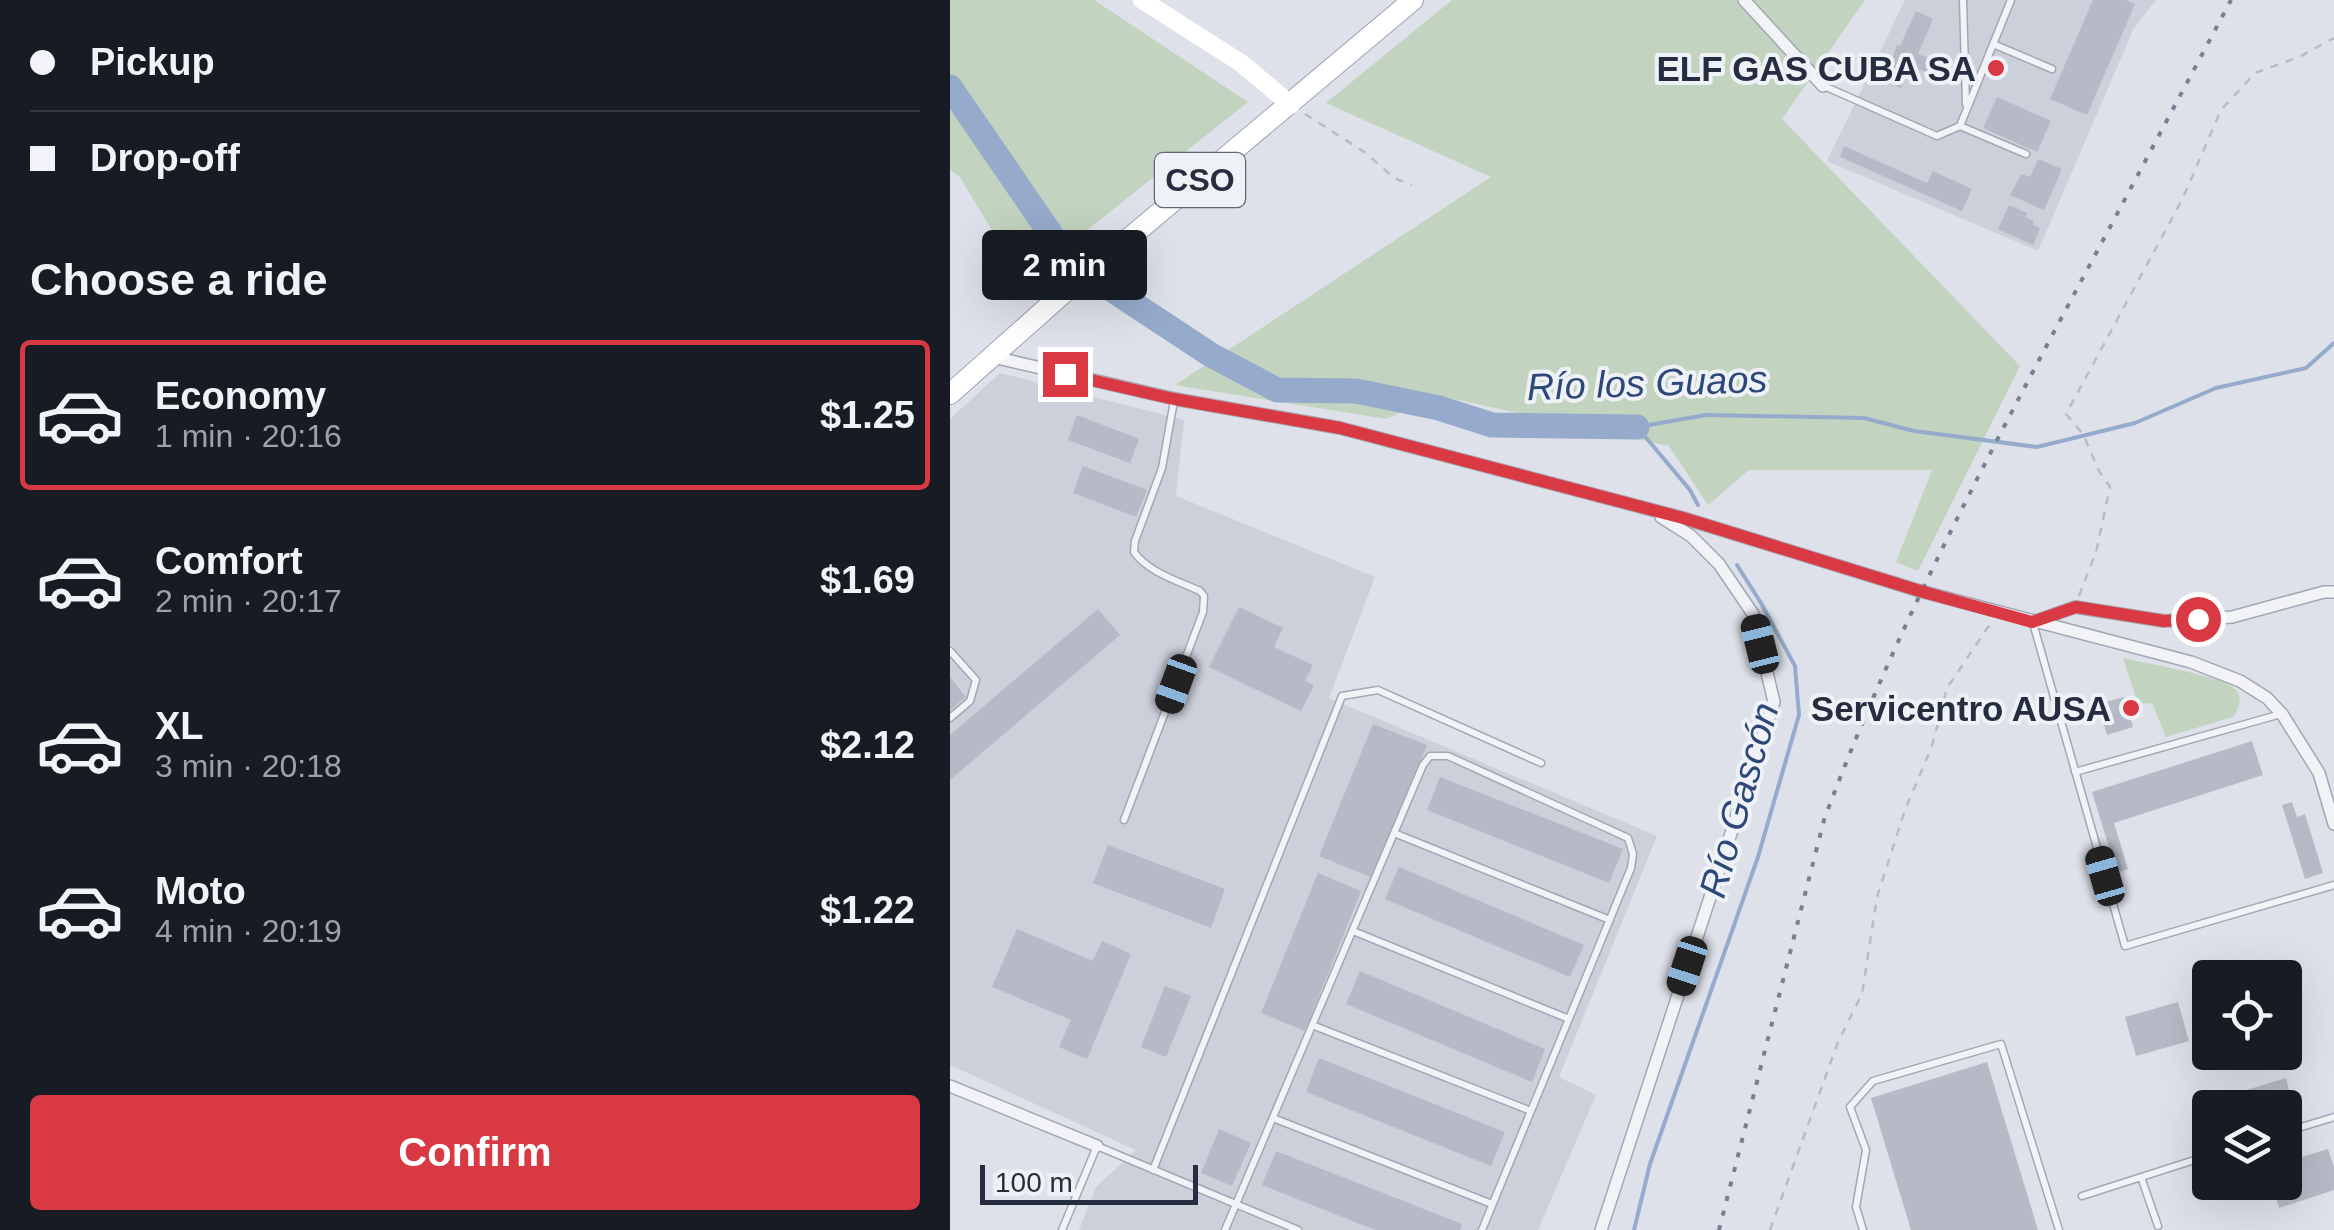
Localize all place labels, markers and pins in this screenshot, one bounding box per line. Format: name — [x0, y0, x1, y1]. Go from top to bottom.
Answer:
place label: ELF GAS CUBA SA — [1656, 49, 1976, 88]
marker: ELF GAS CUBA SA — [1985, 57, 2007, 79]
place label: Servicentro AUSA — [1811, 689, 2111, 728]
marker: Servicentro AUSA — [2120, 697, 2142, 719]

